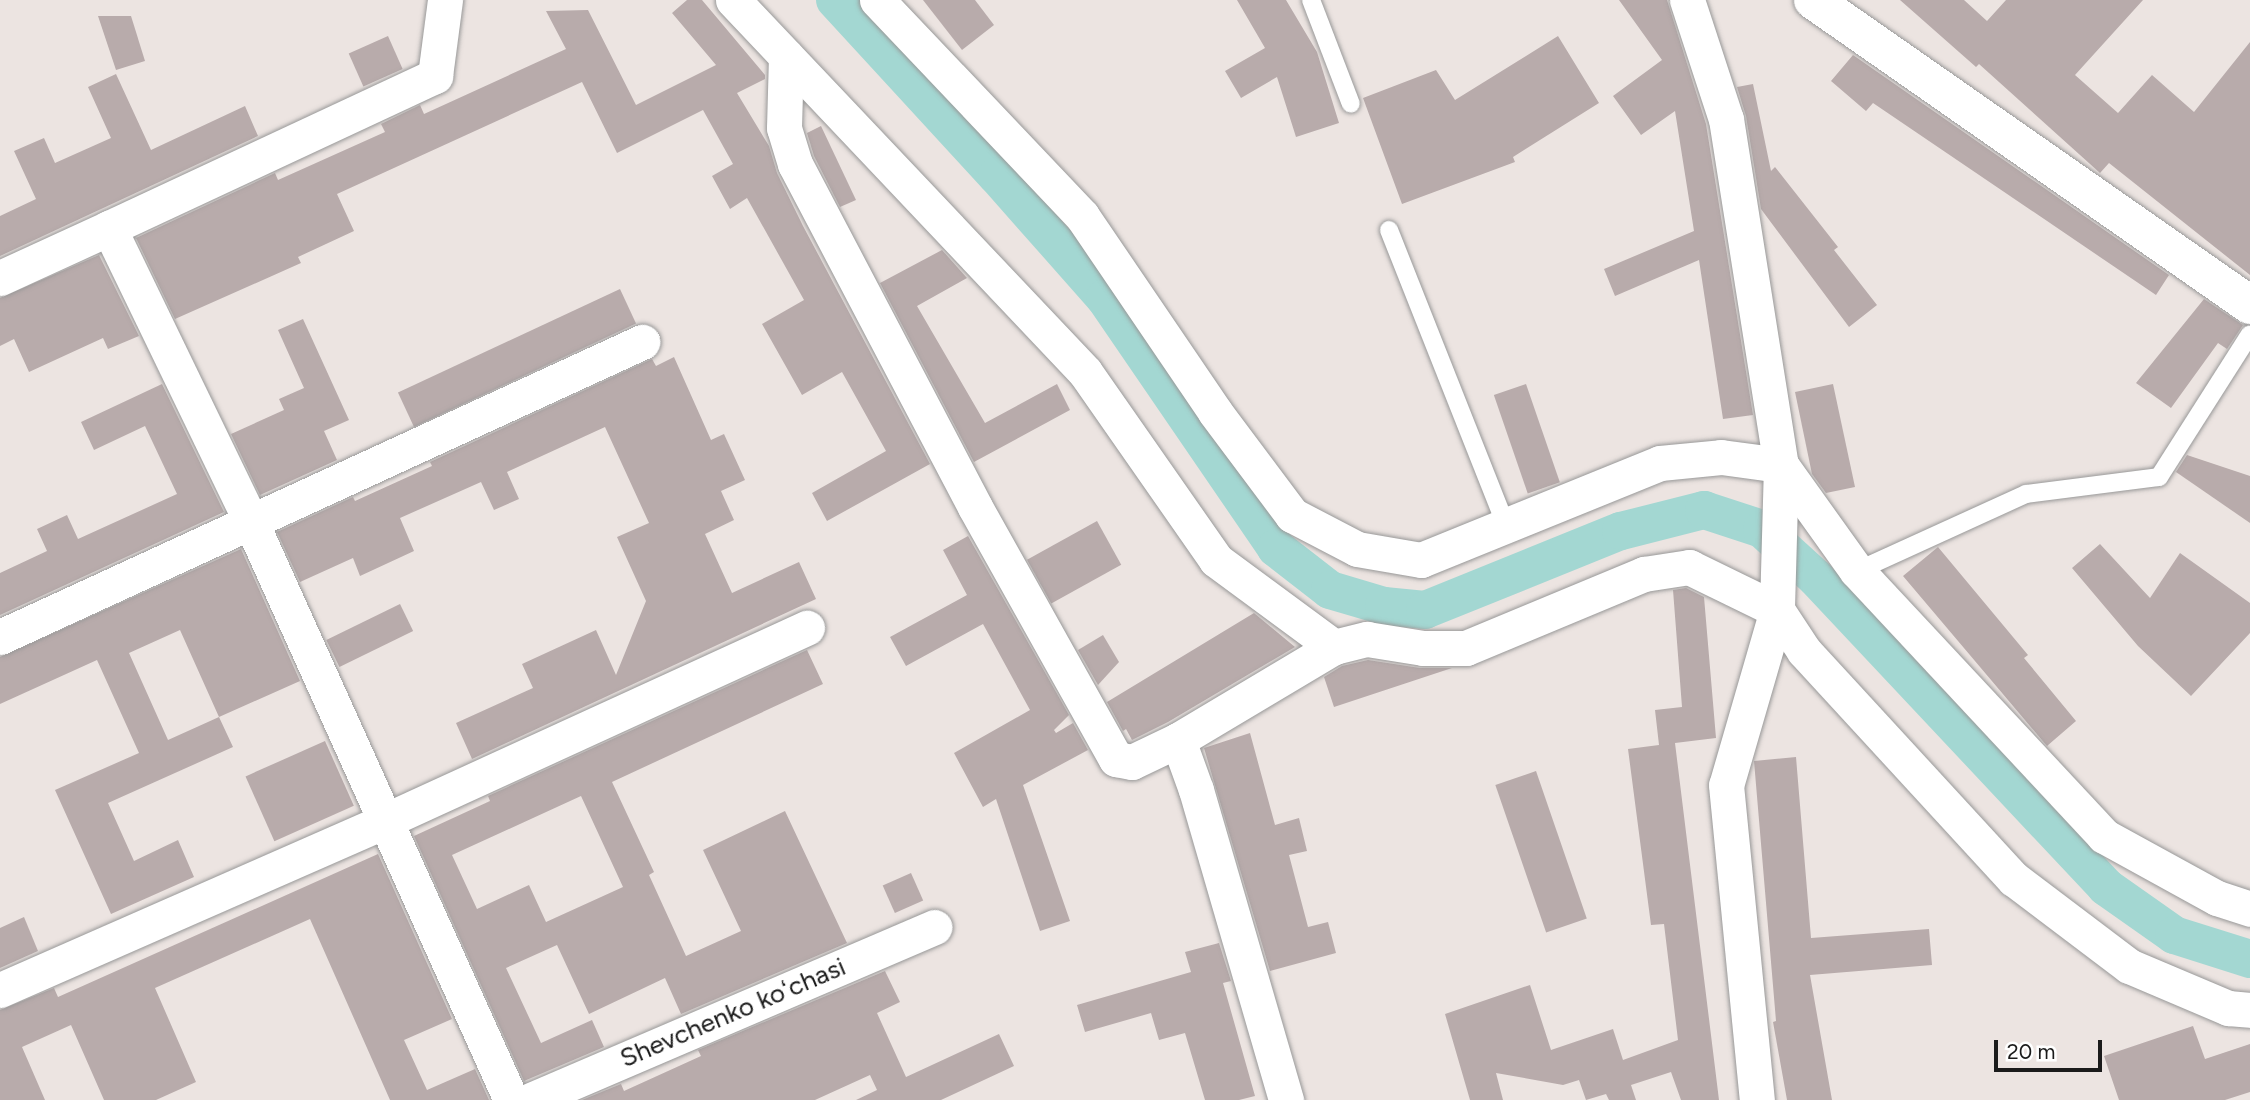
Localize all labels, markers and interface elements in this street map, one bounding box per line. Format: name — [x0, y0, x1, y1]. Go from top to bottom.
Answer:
street label: Shevchenko koʻchasi — [616, 951, 850, 1075]
scale bar — [1998, 1026, 2106, 1070]
text: 20 m — [2007, 1039, 2055, 1064]

